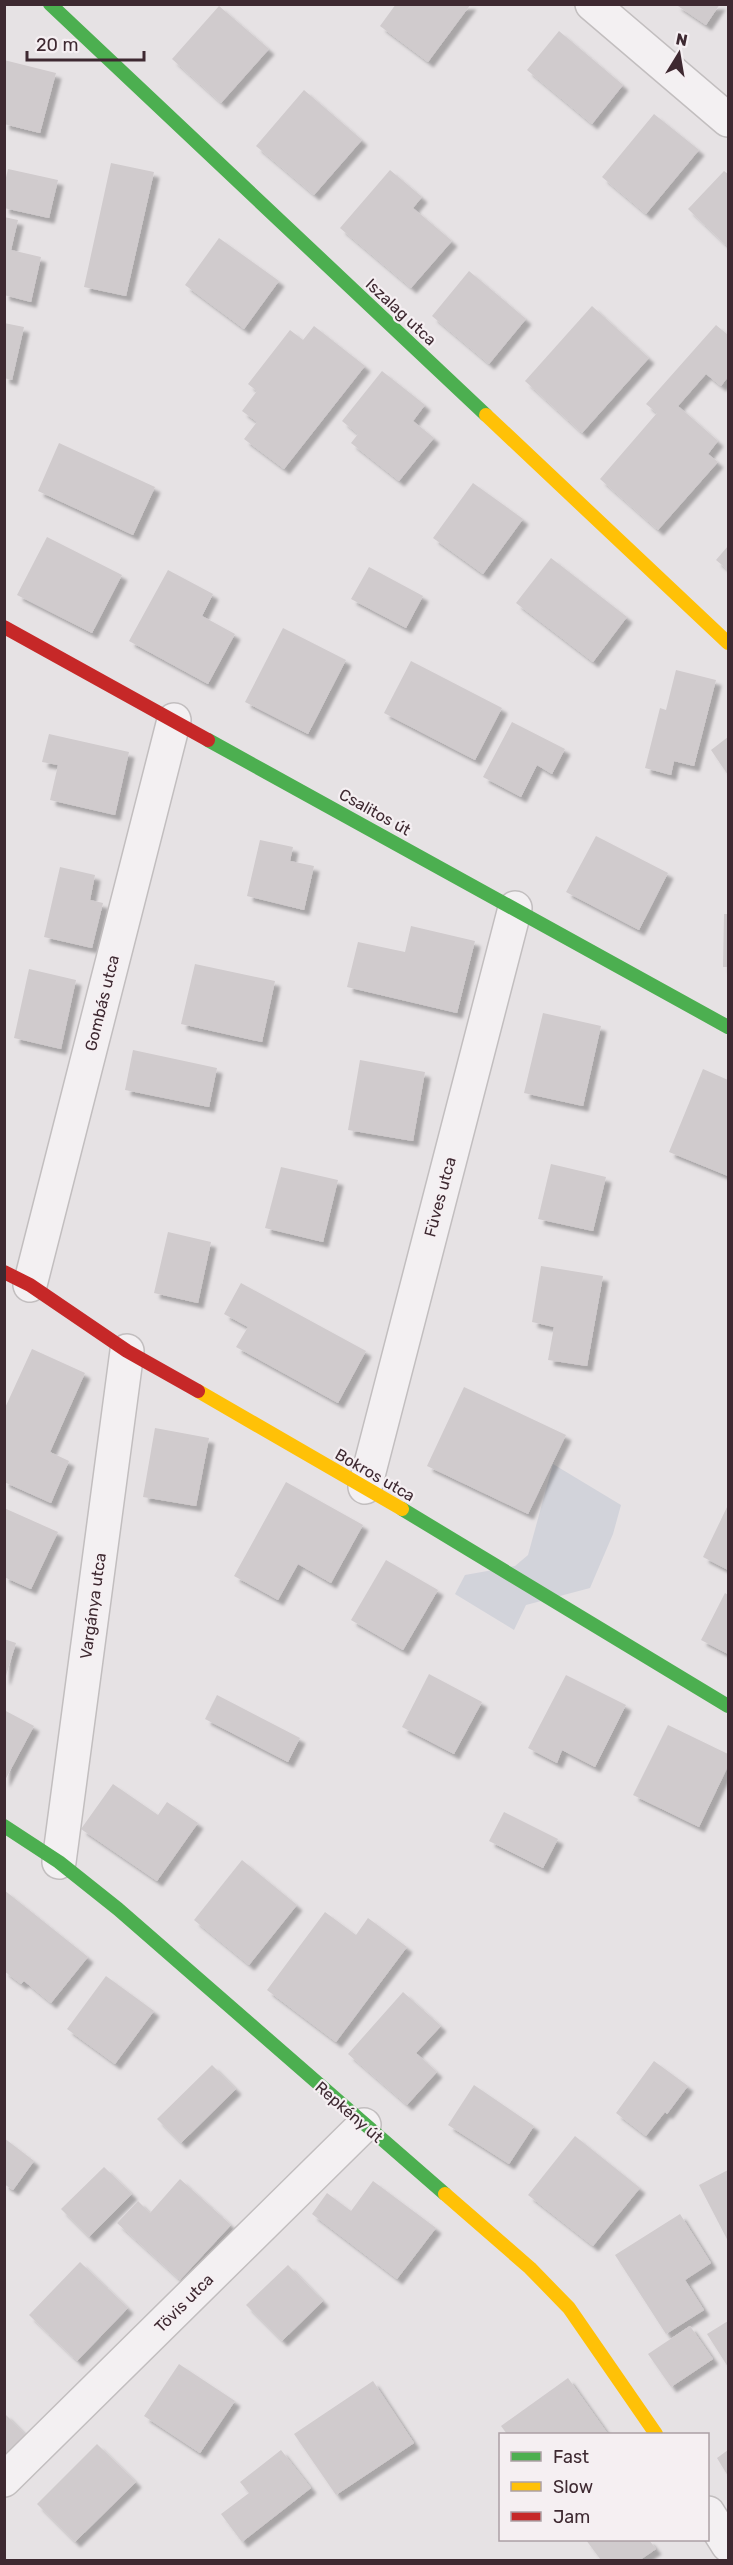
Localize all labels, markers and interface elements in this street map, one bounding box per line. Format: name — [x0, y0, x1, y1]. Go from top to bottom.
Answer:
scale bar — [27, 24, 144, 62]
north arrow — [649, 24, 709, 84]
text: N — [674, 29, 689, 50]
text: 20 m — [36, 34, 78, 56]
street label: Iszalag utca — [362, 275, 440, 349]
street label: Csalitos út — [336, 785, 414, 839]
street label: Gombás utca — [81, 953, 123, 1053]
street label: Füves utca — [420, 1155, 460, 1239]
street label: Bokros utca — [332, 1445, 418, 1505]
street label: Vargánya utca — [76, 1552, 110, 1660]
street label: Repkény út — [311, 2077, 387, 2147]
street label: Tövis utca — [151, 2270, 217, 2336]
legend — [499, 2433, 709, 2541]
text: Fast — [553, 2446, 589, 2468]
text: Slow — [553, 2476, 593, 2498]
text: Jam — [553, 2506, 590, 2528]

